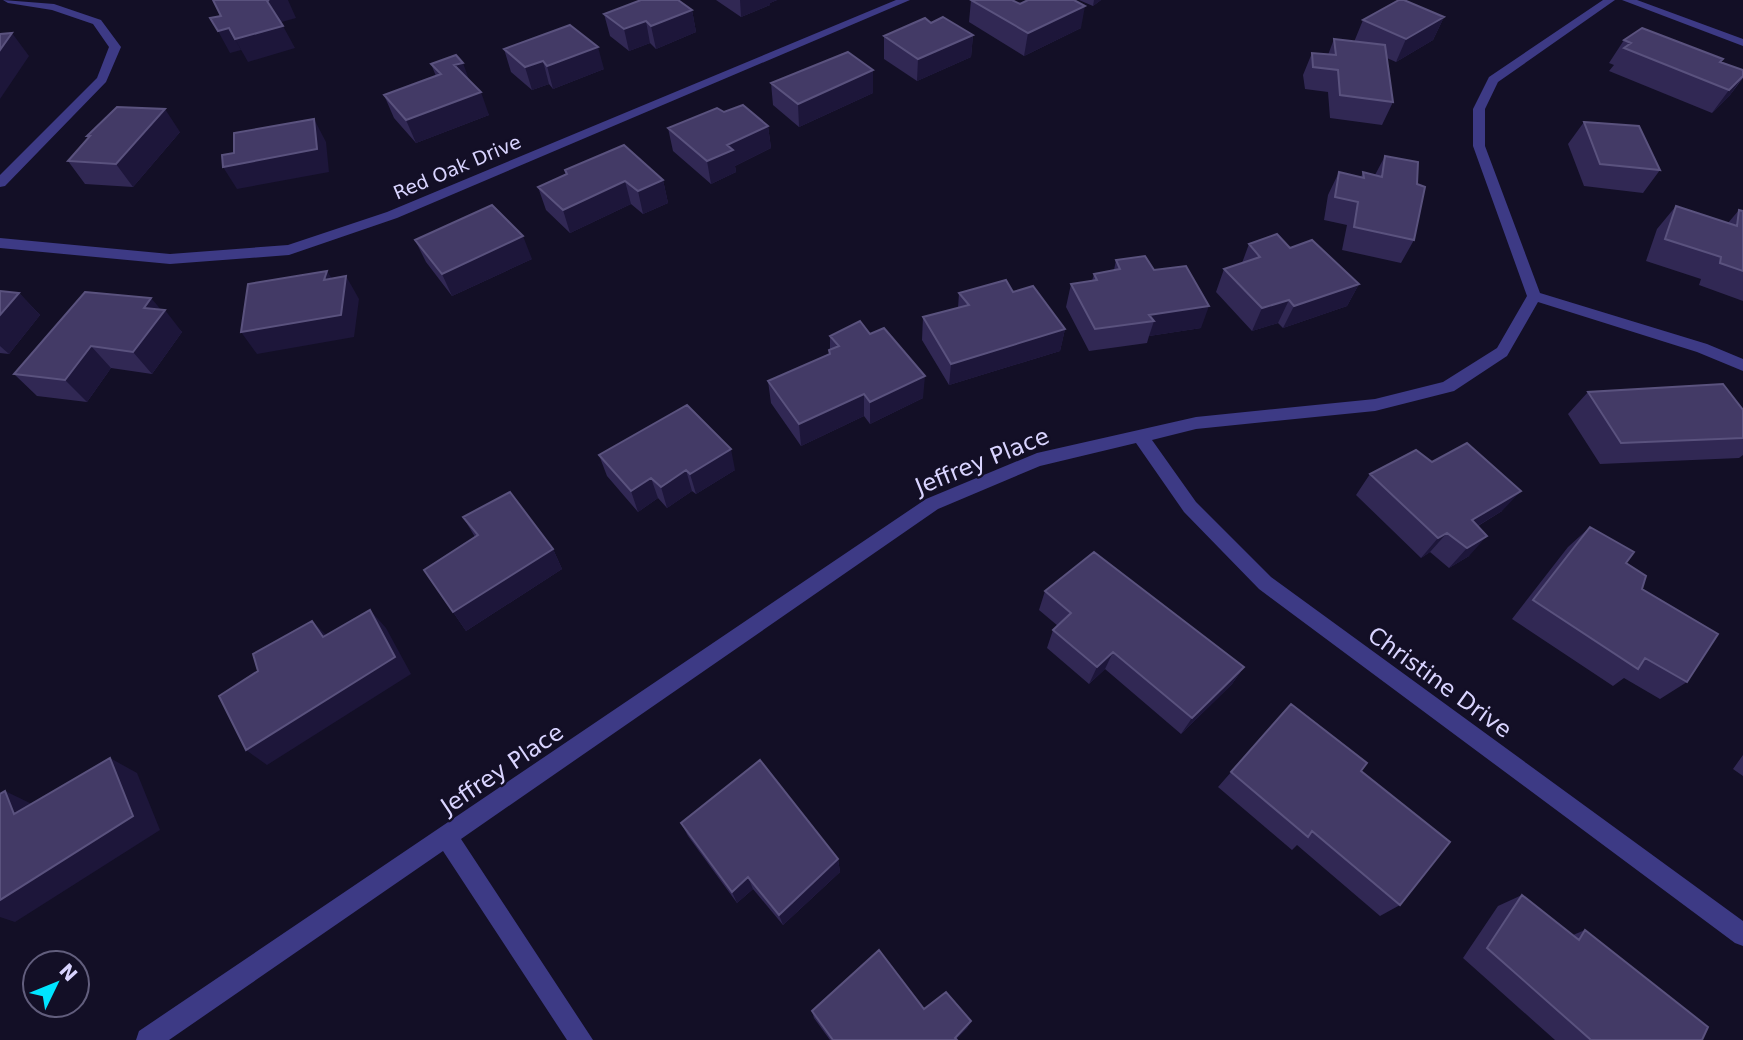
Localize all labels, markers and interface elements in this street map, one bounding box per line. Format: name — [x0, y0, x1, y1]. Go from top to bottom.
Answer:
street label: Red Oak Drive — [390, 130, 524, 204]
street label: Jeffrey Place — [909, 422, 1053, 500]
street label: Christine Drive — [1363, 621, 1517, 743]
street label: Jeffrey Place — [434, 719, 568, 821]
north arrow — [21, 949, 91, 1019]
text: N — [55, 959, 82, 986]

